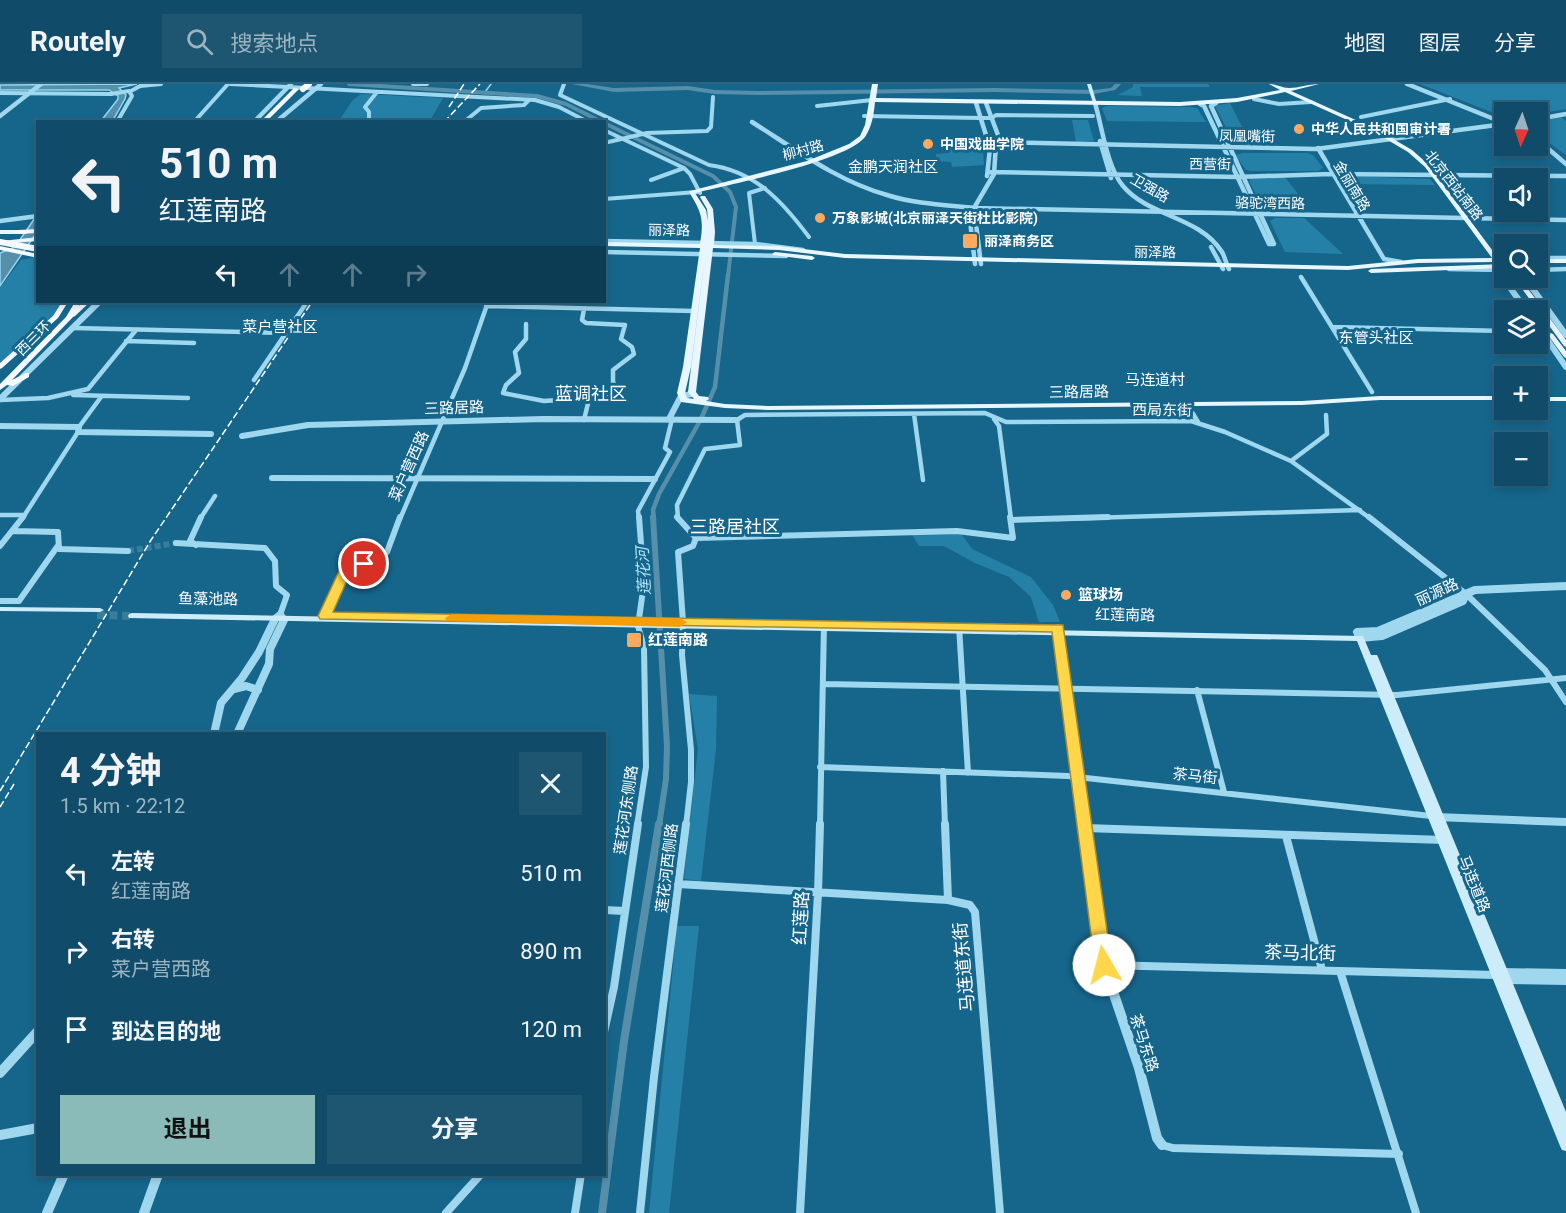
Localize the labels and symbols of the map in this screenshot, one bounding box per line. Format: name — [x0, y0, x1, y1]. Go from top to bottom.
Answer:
north arrow — [1494, 102, 1548, 156]
place label: 中华人民共和国审计署 — [1311, 121, 1451, 137]
marker: 中华人民共和国审计署 — [1292, 122, 1306, 136]
street label: 凤凰嘴街 — [1219, 128, 1275, 144]
place label: 中国戏曲学院 — [940, 136, 1024, 152]
street label: 柳村路 — [781, 137, 825, 163]
marker: 中国戏曲学院 — [921, 137, 935, 151]
street label: 北京西站南路 — [1422, 147, 1486, 223]
street label: 西营街 — [1189, 156, 1231, 172]
district label: 金鹏天润社区 — [848, 158, 938, 176]
street label: 金丽南路 — [1331, 158, 1373, 214]
street label: 卫强路 — [1128, 171, 1172, 205]
street label: 骆驼湾西路 — [1235, 194, 1305, 212]
place label: 万象影城(北京丽泽天街杜比影院) — [832, 210, 1038, 227]
marker: 万象影城(北京丽泽天街杜比影院) — [813, 211, 827, 225]
street label: 丽泽路 — [648, 222, 690, 238]
marker: 丽泽商务区 — [961, 232, 979, 250]
place label: 丽泽商务区 — [984, 233, 1054, 249]
street label: 丽泽路 — [1134, 244, 1176, 260]
street label: 西二环 — [12, 317, 54, 359]
district label: 菜户营社区 — [242, 318, 318, 336]
district label: 东管头社区 — [1338, 329, 1414, 347]
district label: 马连道村 — [1125, 371, 1185, 389]
street label: 三路居路 — [1049, 382, 1109, 402]
district label: 蓝调社区 — [555, 383, 627, 404]
street label: 三路居路 — [424, 398, 484, 418]
street label: 西局东街 — [1132, 400, 1192, 420]
street label: 菜户营西路 — [386, 428, 432, 504]
district label: 三路居社区 — [690, 516, 780, 537]
pin — [338, 538, 389, 589]
water label: 莲花河 — [633, 544, 654, 595]
street label: 丽源路 — [1413, 575, 1461, 609]
place label: 篮球场 — [1078, 586, 1123, 604]
marker: 篮球场 — [1059, 588, 1073, 602]
street label: 鱼藻池路 — [178, 589, 238, 609]
street label: 红莲南路 — [1095, 605, 1155, 625]
marker: 红莲南路 — [625, 631, 643, 649]
place label: 红莲南路 — [648, 631, 708, 649]
street label: 莲花河东侧路 — [611, 764, 641, 856]
street label: 茶马街 — [1172, 765, 1218, 787]
street label: 莲花河西侧路 — [653, 822, 681, 914]
street label: 马连道路 — [1454, 853, 1494, 915]
street label: 红莲路 — [789, 890, 812, 945]
street label: 马连道东街 — [949, 921, 978, 1013]
position arrow — [1072, 933, 1136, 997]
street label: 茶马北街 — [1264, 941, 1336, 964]
street label: 茶马东路 — [1126, 1012, 1162, 1074]

